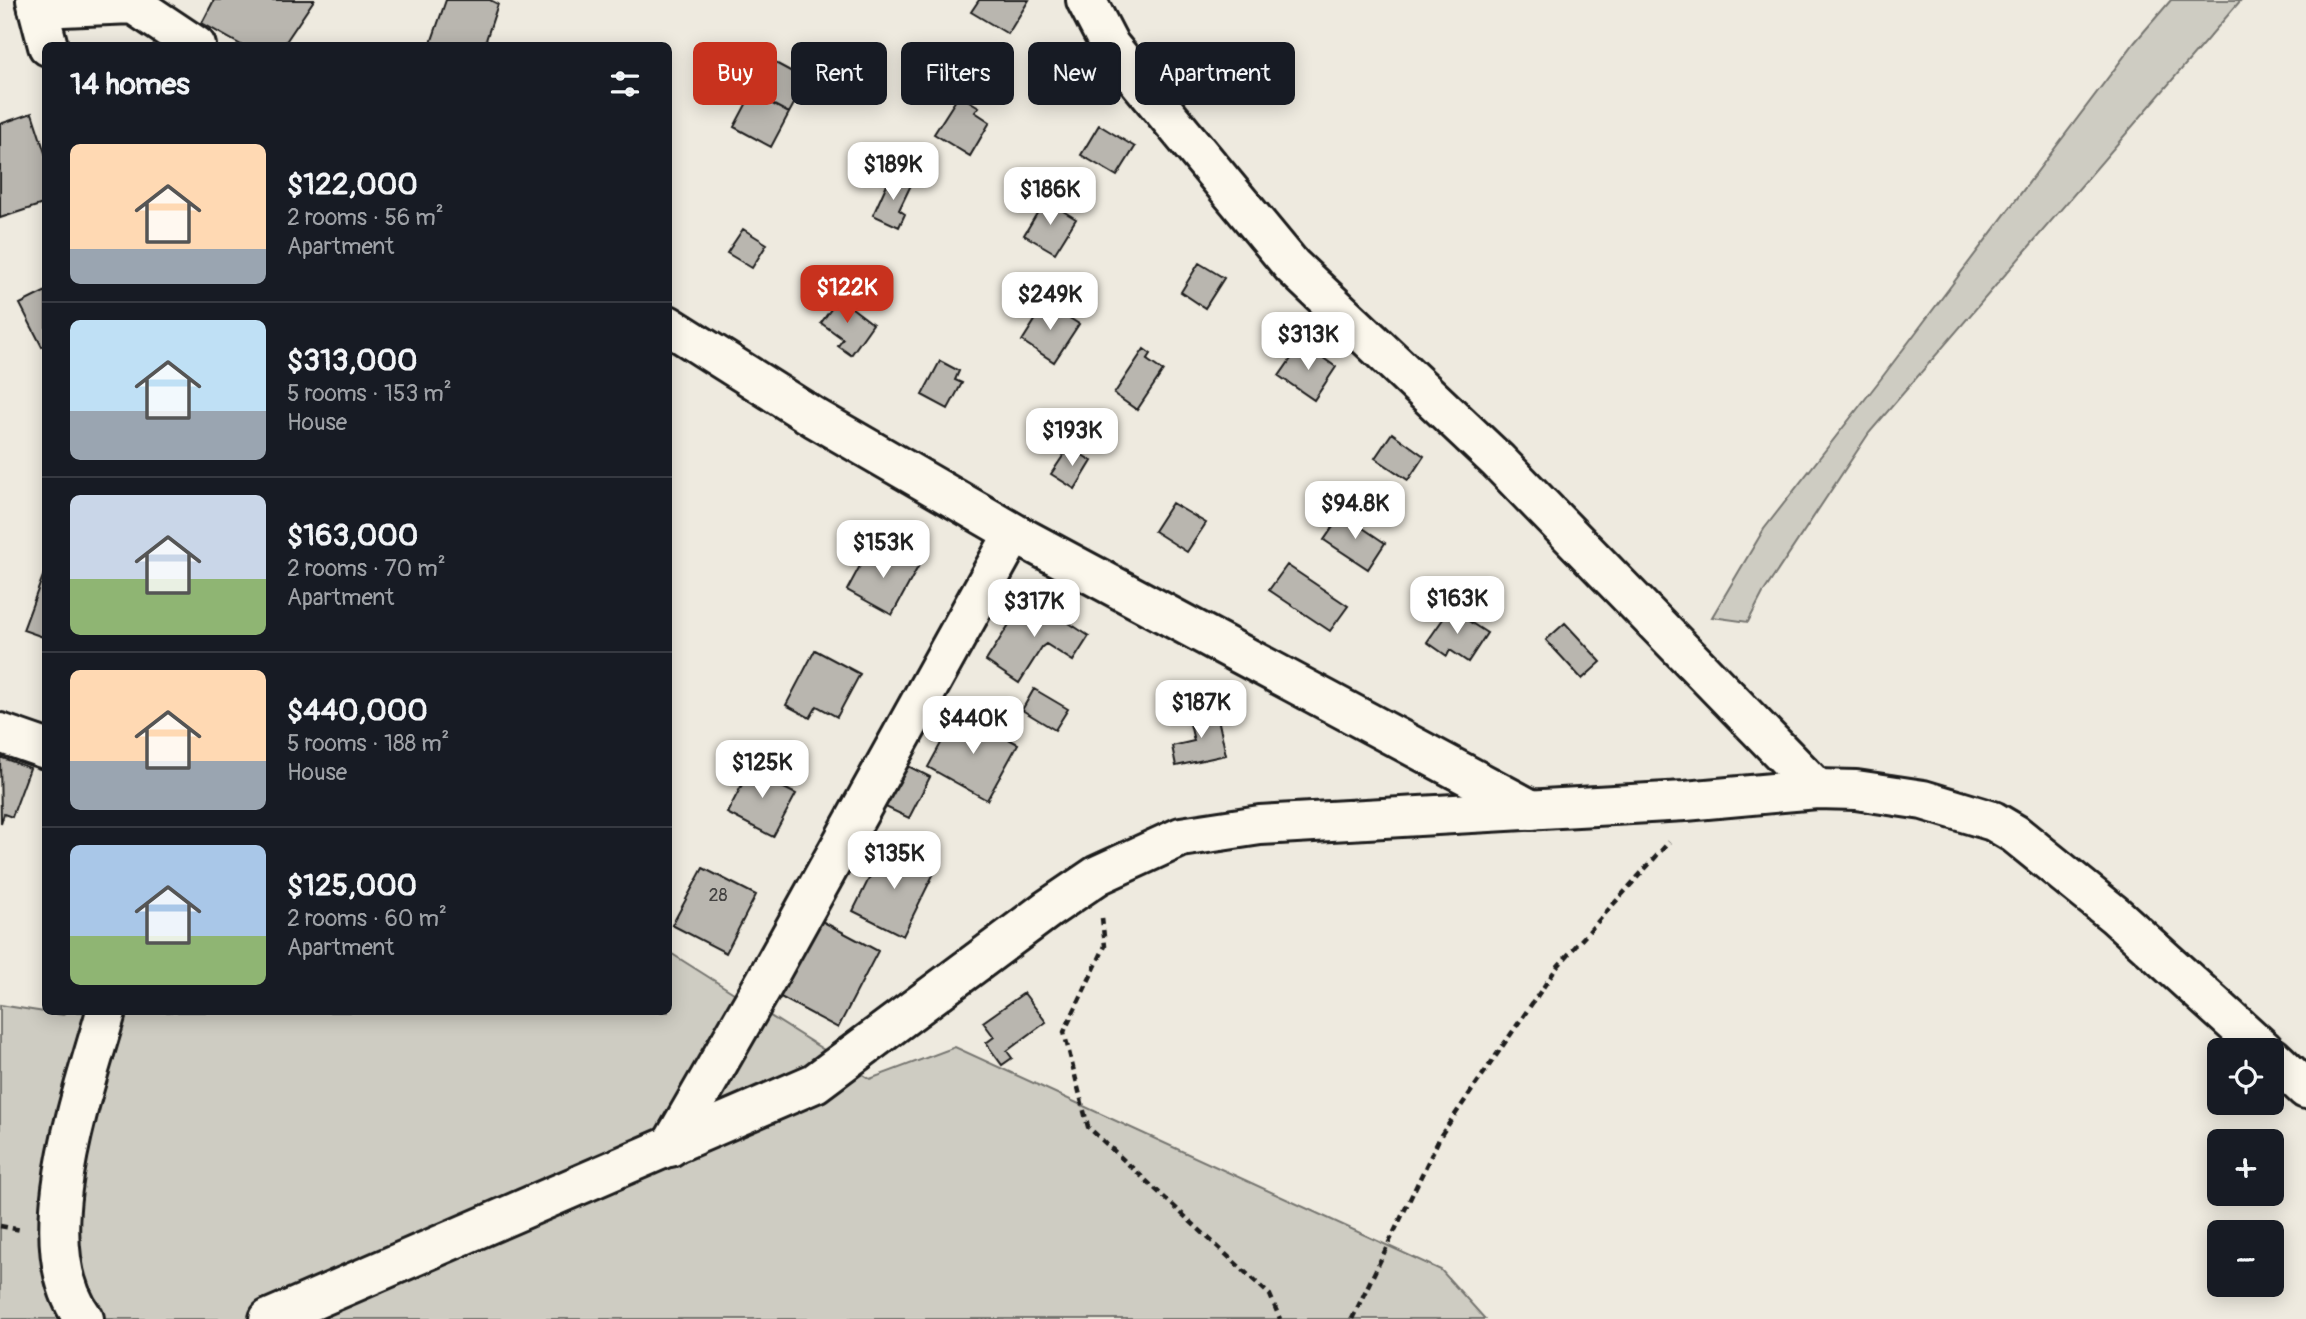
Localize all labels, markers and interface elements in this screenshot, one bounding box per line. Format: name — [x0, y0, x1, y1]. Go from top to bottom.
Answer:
chip: Buy — [693, 42, 777, 105]
chip: Rent — [791, 42, 887, 105]
chip: Filters — [901, 42, 1014, 105]
chip: New — [1028, 42, 1121, 105]
chip: Apartment — [1135, 42, 1295, 105]
icon: filters — [606, 65, 644, 103]
text: 14 homes — [70, 66, 190, 103]
pin: $189K — [844, 142, 942, 202]
text: $189K — [864, 150, 922, 179]
text: $122,000 — [287, 166, 418, 203]
pin: $186K — [1001, 168, 1099, 227]
icon: home — [126, 172, 210, 256]
text: $186K — [1020, 175, 1080, 204]
text: 2 rooms · 56 m² — [287, 203, 444, 232]
text: Apartment — [287, 232, 394, 261]
pin: $122K — [798, 266, 896, 325]
pin: $249K — [1001, 272, 1099, 332]
text: $122K — [816, 273, 878, 302]
text: $249K — [1018, 280, 1082, 309]
pin: $313K — [1259, 312, 1357, 372]
text: $313K — [1278, 320, 1339, 349]
text: $313,000 — [287, 342, 418, 379]
icon: home — [126, 348, 210, 432]
text: 5 rooms · 153 m² — [287, 379, 452, 408]
text: House — [287, 408, 347, 437]
pin: $193K — [1023, 408, 1121, 468]
text: $193K — [1042, 416, 1102, 445]
pin: $94.8K — [1298, 482, 1412, 541]
text: $94.8K — [1321, 489, 1389, 518]
text: $163,000 — [287, 517, 418, 554]
pin: $153K — [834, 520, 932, 580]
icon: home — [126, 523, 210, 607]
text: $153K — [853, 528, 913, 557]
text: 2 rooms · 70 m² — [287, 554, 446, 583]
pin: $163K — [1408, 576, 1506, 636]
pin: $317K — [985, 580, 1083, 639]
text: Apartment — [287, 583, 394, 612]
text: $163K — [1426, 584, 1488, 613]
text: $317K — [1004, 587, 1064, 616]
pin: $187K — [1152, 680, 1250, 740]
text: $187K — [1171, 688, 1231, 717]
text: $440,000 — [287, 692, 428, 729]
pin: $440K — [924, 696, 1022, 756]
icon: home — [126, 698, 210, 782]
text: $440K — [939, 704, 1007, 733]
text: 5 rooms · 188 m² — [287, 729, 449, 758]
pin: $125K — [713, 740, 811, 800]
text: $125K — [732, 748, 792, 777]
text: House — [287, 758, 347, 787]
pin: $135K — [845, 832, 943, 891]
text: $135K — [864, 839, 924, 868]
text: $125,000 — [287, 867, 417, 904]
icon: home — [126, 873, 210, 957]
house number: 28 — [708, 884, 728, 907]
text: 2 rooms · 60 m² — [287, 904, 447, 933]
text: Apartment — [287, 933, 394, 962]
map controls — [2207, 1038, 2284, 1297]
button: locate — [2207, 1038, 2284, 1115]
button: + — [2207, 1129, 2284, 1206]
button: − — [2207, 1220, 2284, 1297]

